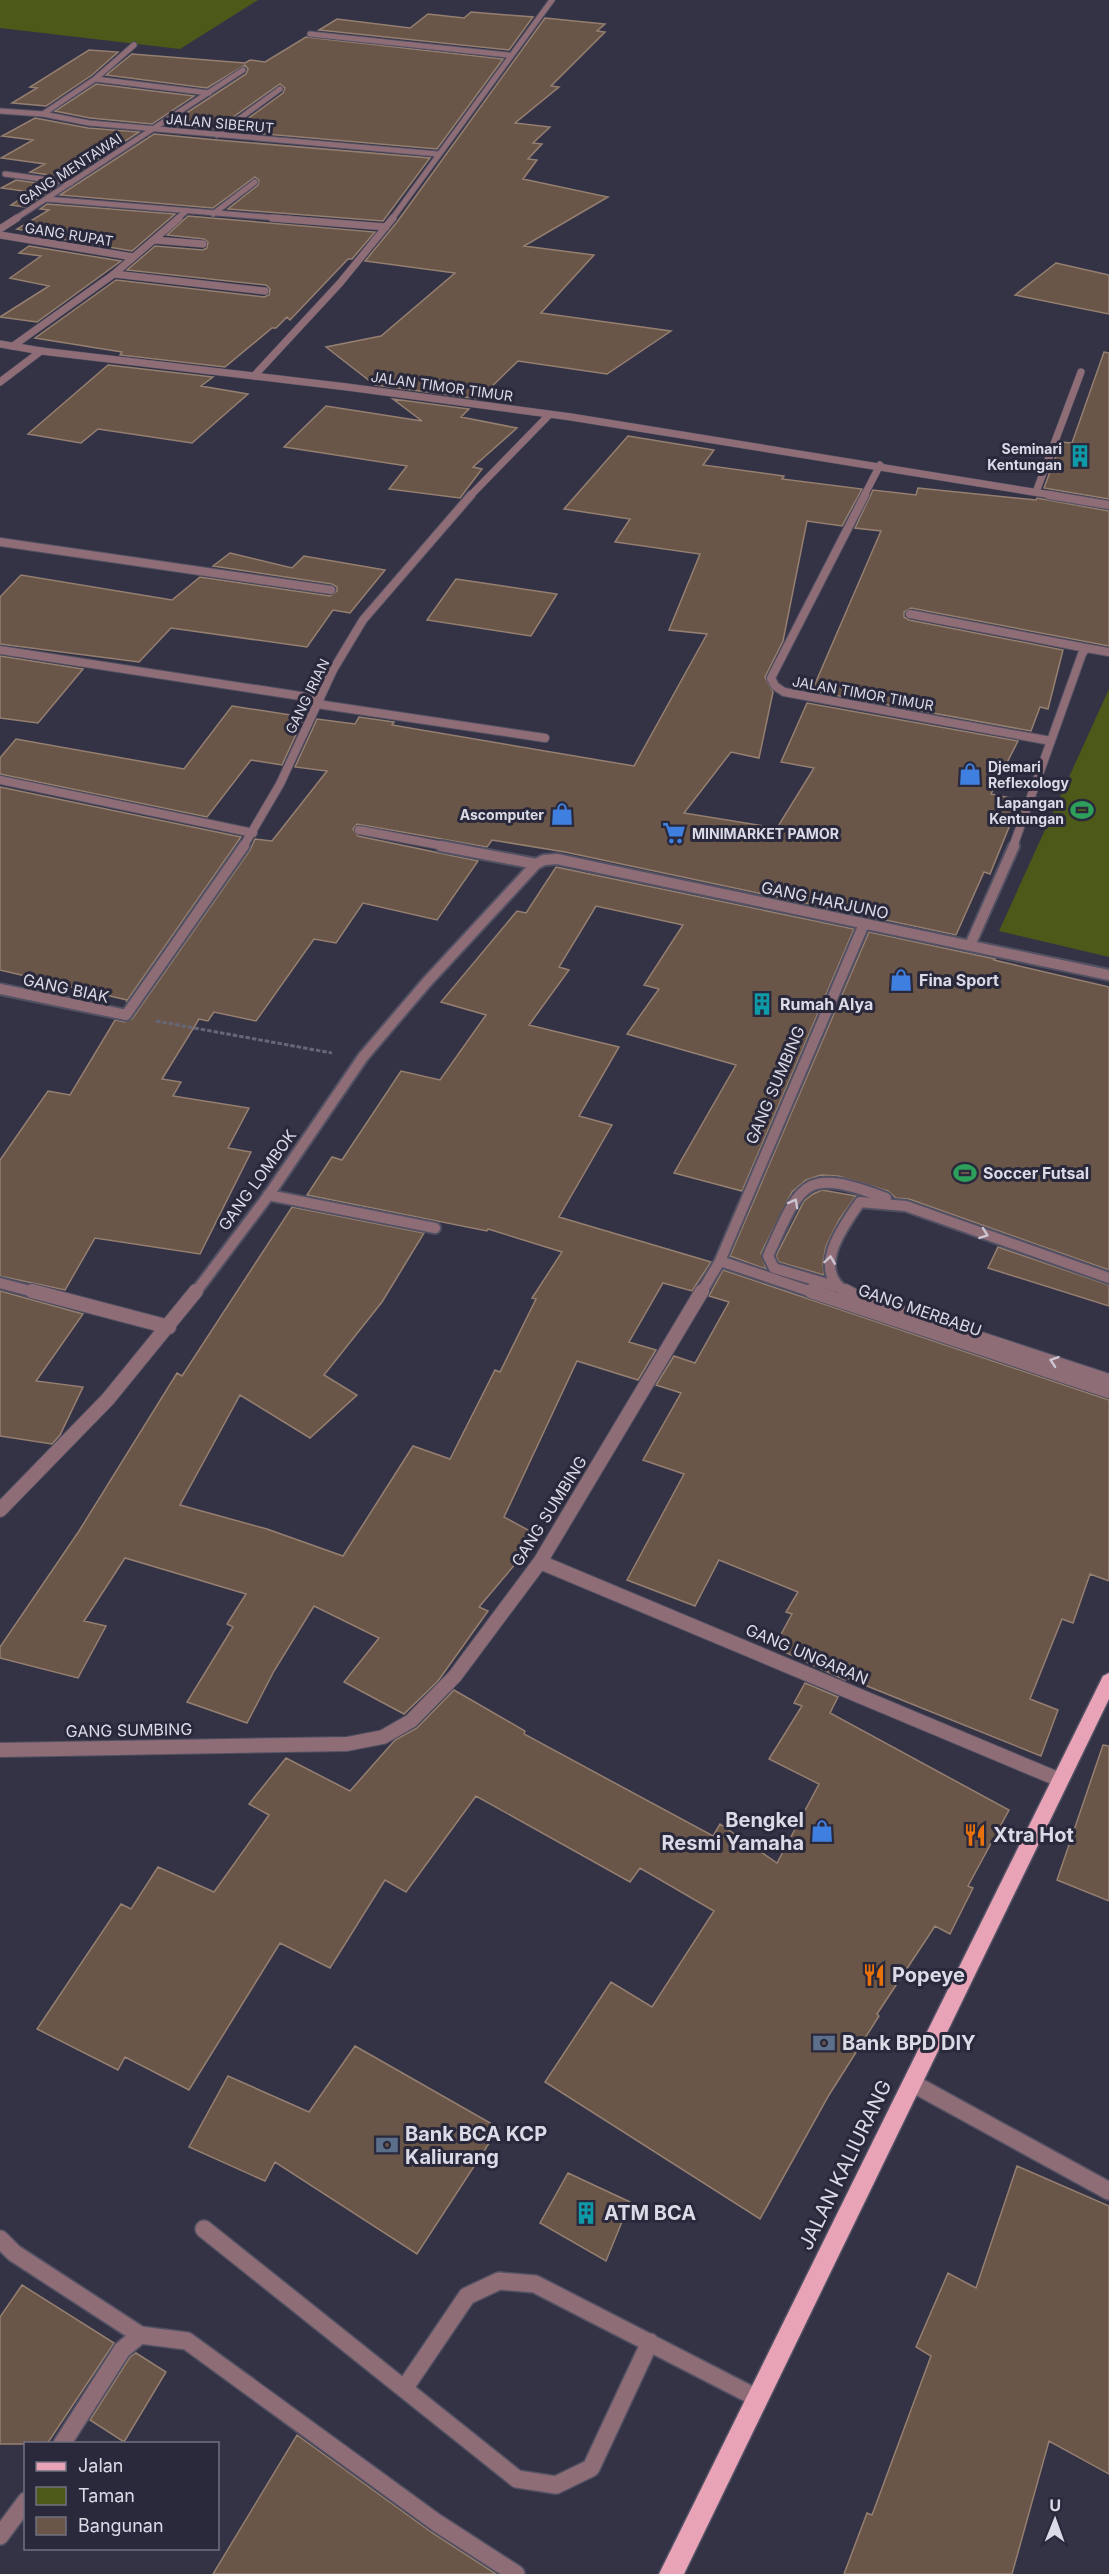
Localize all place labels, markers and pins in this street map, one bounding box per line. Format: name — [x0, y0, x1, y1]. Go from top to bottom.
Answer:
place label: Seminari Kentungan — [987, 440, 1062, 473]
building icon: Seminari Kentungan — [1067, 443, 1093, 469]
place label: Djemari Reflexology — [988, 758, 1069, 791]
shop icon: Djemari Reflexology — [957, 761, 983, 787]
place label: Lapangan Kentungan — [989, 794, 1064, 827]
sports icon: Lapangan Kentungan — [1069, 797, 1095, 823]
shop icon: Ascomputer — [549, 801, 575, 827]
place label: Ascomputer — [460, 806, 544, 823]
supermarket icon: MINIMARKET PAMOR — [661, 820, 687, 846]
place label: MINIMARKET PAMOR — [692, 825, 839, 842]
shop icon: Fina Sport — [888, 967, 914, 993]
place label: Fina Sport — [919, 970, 999, 990]
building icon: Rumah Alya — [749, 991, 775, 1017]
place label: Rumah Alya — [780, 994, 873, 1014]
sports icon: Soccer Futsal — [952, 1160, 978, 1186]
place label: Soccer Futsal — [983, 1163, 1089, 1183]
place label: Bengkel Resmi Yamaha — [661, 1808, 804, 1855]
shop icon: Bengkel Resmi Yamaha — [809, 1818, 835, 1844]
restaurant icon: Xtra Hot — [962, 1822, 988, 1848]
place label: Xtra Hot — [993, 1823, 1074, 1847]
restaurant icon: Popeye — [861, 1962, 887, 1988]
place label: Popeye — [892, 1963, 965, 1987]
bank icon: Bank BPD DIY — [811, 2030, 837, 2056]
place label: Bank BPD DIY — [842, 2031, 976, 2055]
place label: Bank BCA KCP Kaliurang — [405, 2122, 547, 2169]
bank icon: Bank BCA KCP Kaliurang — [374, 2132, 400, 2158]
building icon: ATM BCA — [573, 2200, 599, 2226]
place label: ATM BCA — [604, 2201, 696, 2225]

